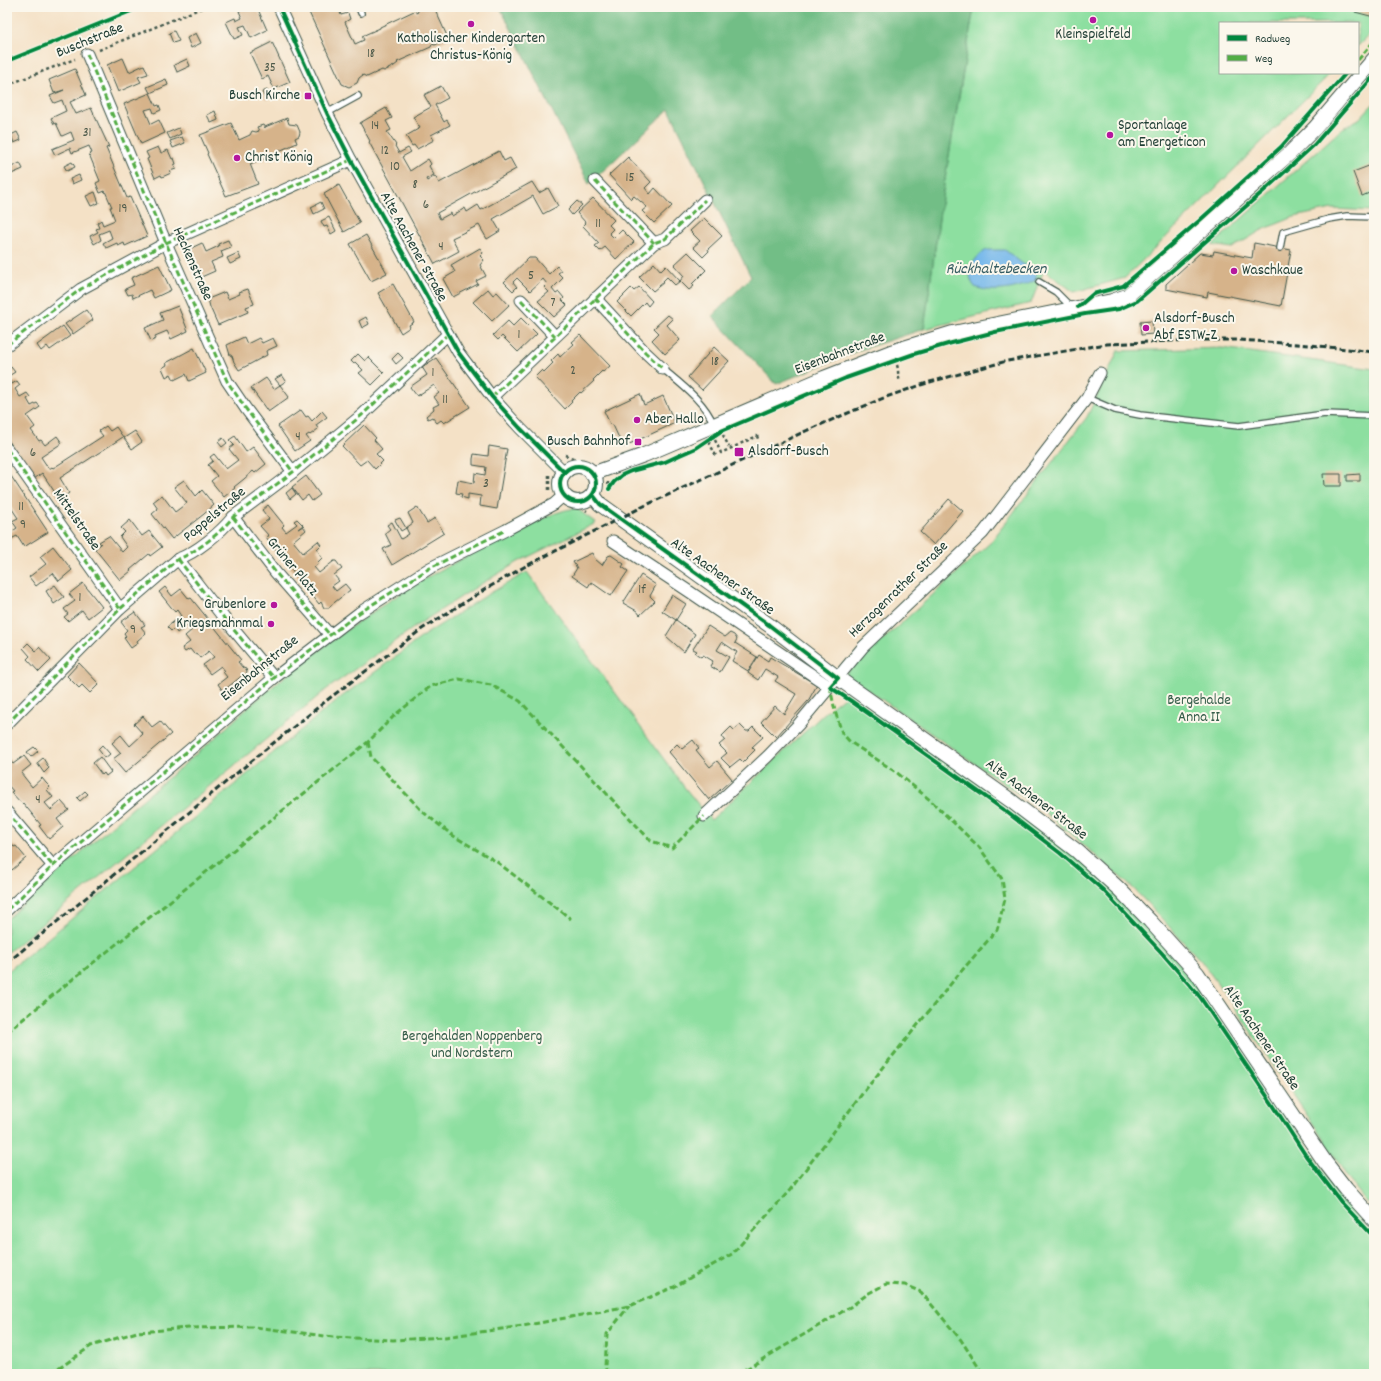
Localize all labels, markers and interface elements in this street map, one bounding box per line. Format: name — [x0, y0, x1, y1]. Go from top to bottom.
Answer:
marker: Kleinspielfeld — [1088, 15, 1098, 25]
street label: Buschstraße — [53, 17, 127, 64]
marker: Katholischer Kindergarten Christus-König — [466, 19, 476, 29]
legend — [1219, 22, 1359, 74]
place label: Kleinspielfeld — [1055, 24, 1131, 46]
place label: Katholischer Kindergarten Christus-König — [397, 28, 545, 67]
text: Radweg — [1255, 31, 1290, 48]
house number: 18 — [367, 45, 375, 64]
text: Weg — [1255, 51, 1272, 68]
house number: 35 — [264, 59, 276, 78]
place label: Busch Kirche — [229, 85, 300, 107]
marker: Busch Kirche — [303, 91, 313, 101]
place label: Sportanlage am Energeticon — [1118, 115, 1206, 154]
house number: 14 — [371, 117, 379, 136]
house number: 31 — [83, 124, 91, 143]
marker: Sportanlage am Energeticon — [1105, 130, 1115, 140]
house number: 12 — [381, 142, 389, 161]
place label: Christ König — [245, 147, 313, 169]
marker: Christ König — [232, 153, 242, 163]
house number: 10 — [390, 158, 400, 177]
house number: 15 — [626, 169, 634, 188]
house number: 8 — [412, 176, 418, 195]
street label: Alte Aachener Straße — [374, 188, 453, 306]
house number: 6 — [423, 196, 429, 215]
house number: 19 — [119, 200, 127, 219]
house number: 11 — [595, 215, 601, 234]
street label: Heckenstraße — [166, 224, 218, 305]
house number: 4 — [438, 238, 444, 257]
water label: Rückhaltebecken — [946, 258, 1047, 281]
place label: Waschkaue — [1242, 260, 1304, 282]
marker: Waschkaue — [1229, 266, 1239, 276]
house number: 5 — [528, 267, 534, 286]
house number: 7 — [551, 294, 556, 313]
place label: Alsdorf-Busch Abf ESTW-Z — [1154, 308, 1235, 347]
marker: Alsdorf-Busch Abf ESTW-Z — [1141, 323, 1151, 333]
house number: 1 — [518, 326, 520, 345]
street label: Eisenbahnstraße — [792, 327, 889, 381]
house number: 18 — [711, 353, 719, 372]
house number: 2 — [570, 362, 576, 381]
house number: 1 — [432, 364, 434, 383]
house number: 11 — [442, 391, 448, 410]
place label: Aber Hallo — [645, 409, 704, 431]
marker: Aber Hallo — [632, 415, 642, 425]
house number: 4 — [295, 428, 301, 447]
place label: Busch Bahnhof — [547, 431, 631, 453]
marker: Busch Bahnhof — [633, 437, 643, 447]
place label: Alsdorf-Busch — [748, 441, 829, 463]
house number: 6 — [30, 444, 36, 463]
marker: Alsdorf-Busch — [733, 446, 745, 458]
house number: 3 — [483, 475, 489, 494]
street label: Pappelstraße — [179, 482, 251, 548]
street label: Mittelstraße — [47, 485, 106, 556]
house number: 11 — [18, 498, 24, 517]
house number: 9 — [20, 516, 26, 535]
street label: Grüner Platz — [261, 533, 323, 601]
street label: Alte Aachener Straße — [665, 533, 779, 622]
street label: Herzogenrather Straße — [844, 536, 954, 644]
house number: 1f — [638, 581, 646, 600]
house number: 1 — [79, 589, 81, 608]
place label: Grubenlore — [204, 594, 266, 616]
marker: Grubenlore — [269, 600, 279, 610]
place label: Kriegsmahnmal — [176, 613, 263, 635]
marker: Kriegsmahnmal — [266, 619, 276, 629]
house number: 9 — [130, 621, 136, 640]
street label: Eisenbahnstraße — [216, 630, 304, 707]
park label: Bergehalde Anna II — [1167, 690, 1231, 729]
street label: Alte Aachener Straße — [980, 754, 1092, 846]
house number: 4 — [35, 791, 41, 810]
street label: Alte Aachener Straße — [1217, 981, 1305, 1095]
park label: Bergehalden Noppenberg und Nordstern — [402, 1026, 542, 1065]

